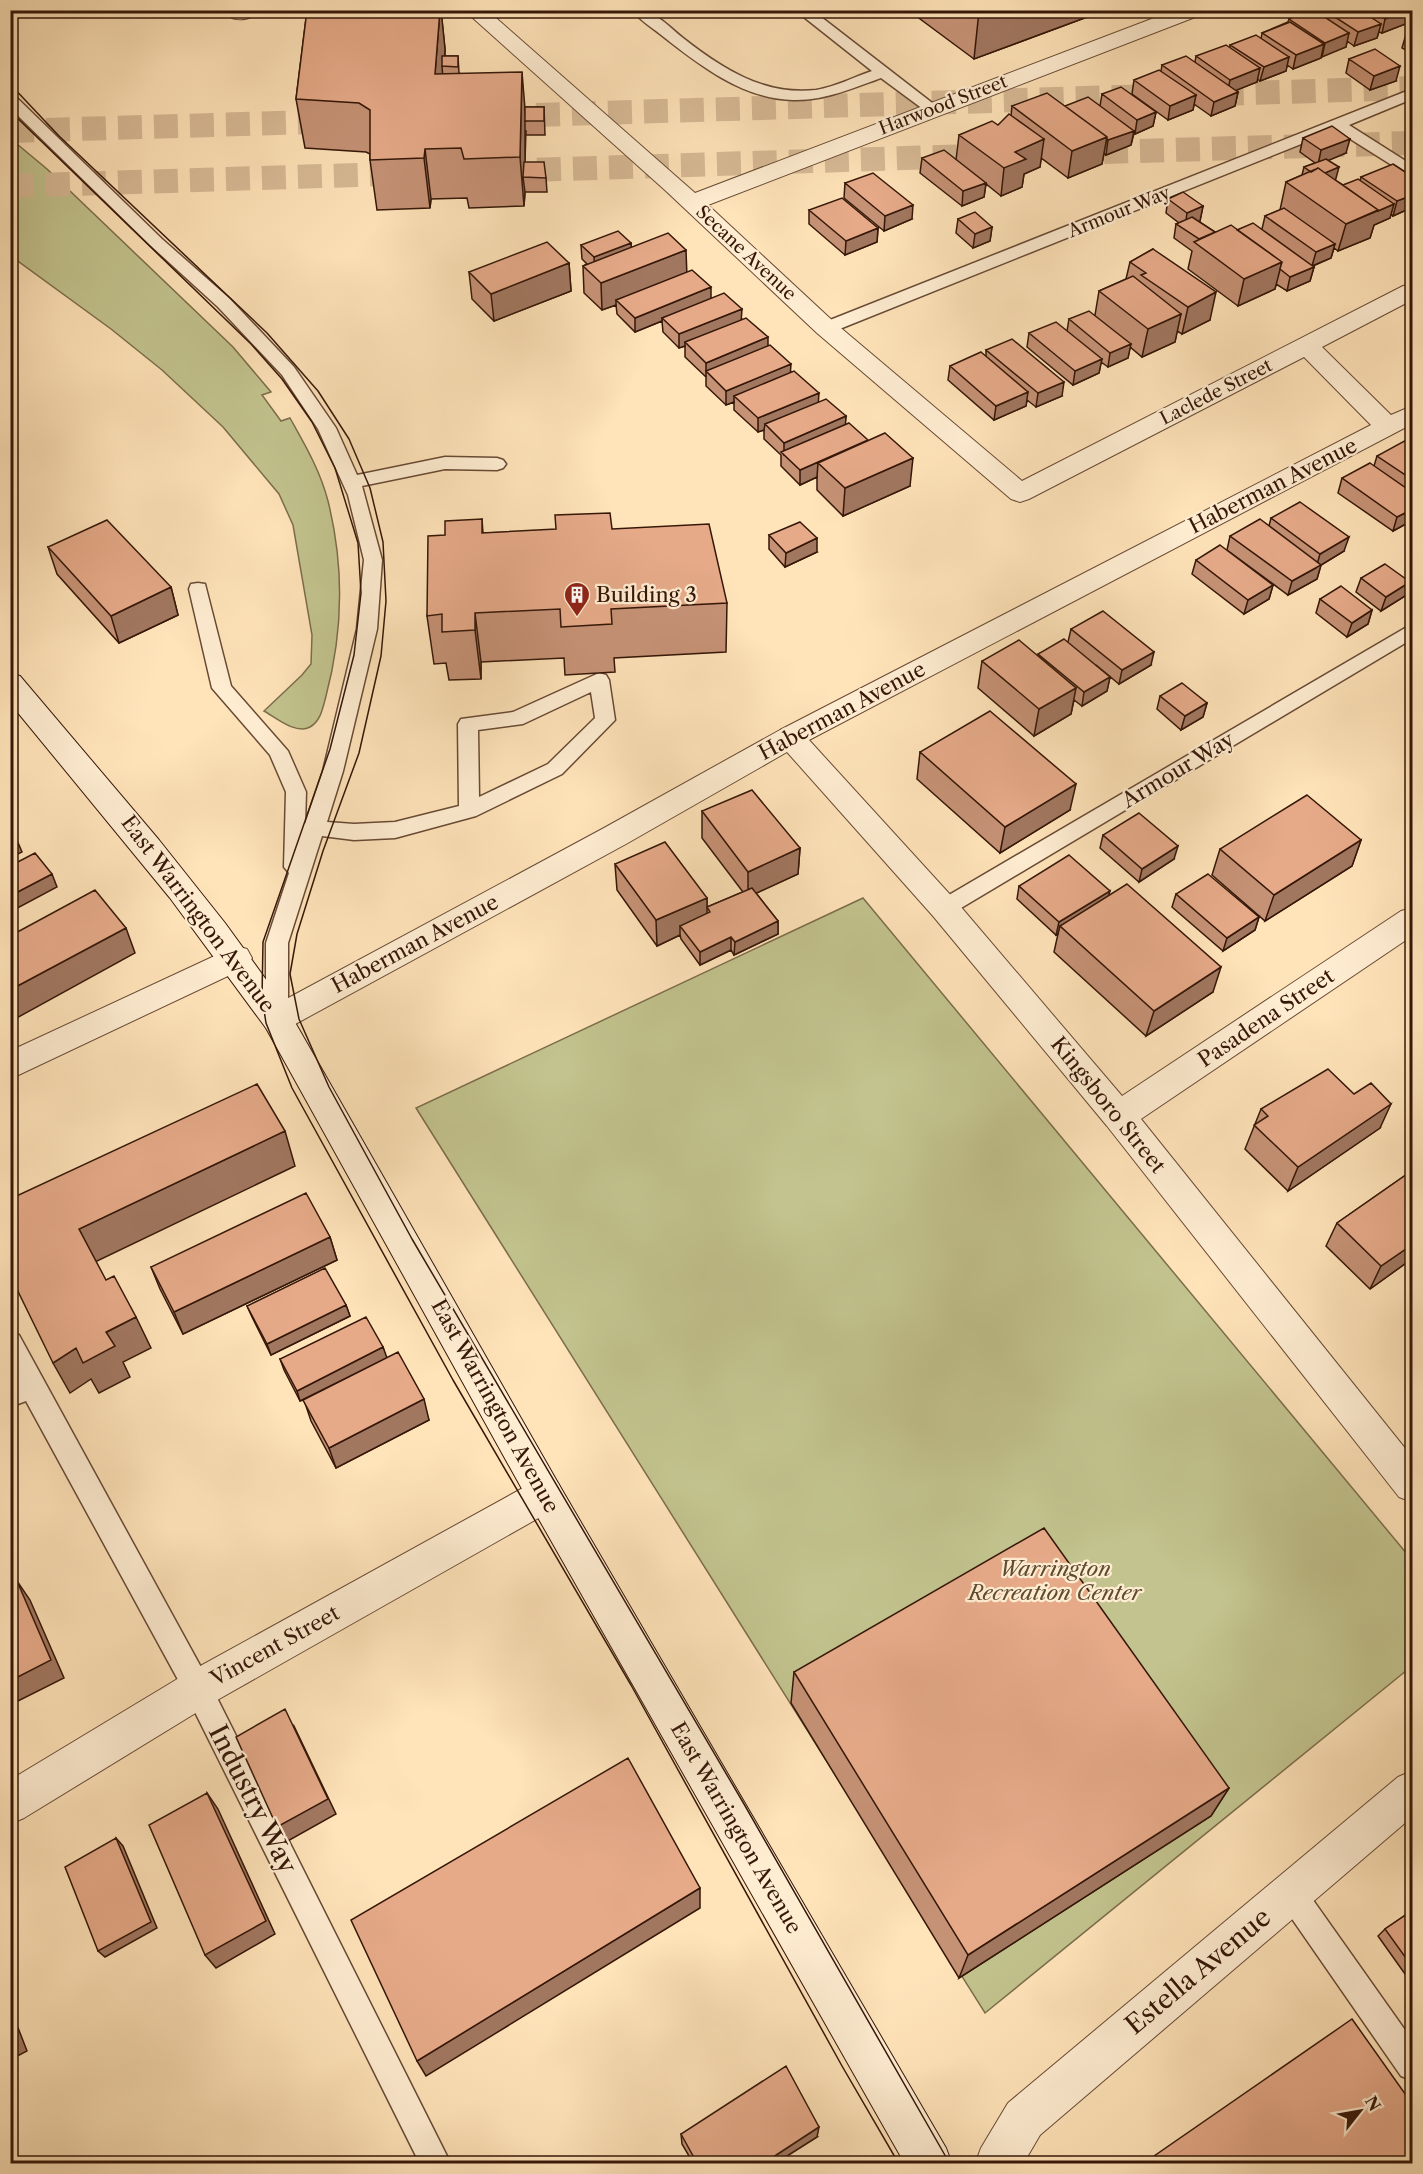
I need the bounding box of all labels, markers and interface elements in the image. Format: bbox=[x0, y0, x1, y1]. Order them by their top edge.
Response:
street label: Harwood Street bbox=[876, 70, 1011, 140]
street label: Armour Way bbox=[1064, 181, 1174, 243]
street label: Secane Avenue bbox=[691, 201, 801, 305]
street label: Laclede Street bbox=[1156, 354, 1276, 430]
street label: Haberman Avenue bbox=[1185, 432, 1361, 539]
building icon: Building 3 bbox=[562, 580, 592, 618]
place label: Building 3 bbox=[596, 582, 697, 607]
street label: Haberman Avenue bbox=[754, 656, 929, 765]
street label: Armour Way bbox=[1116, 726, 1239, 813]
street label: East Warrington Avenue bbox=[116, 810, 281, 1017]
street label: Haberman Avenue bbox=[327, 889, 502, 998]
street label: Pasadena Street bbox=[1193, 963, 1339, 1072]
street label: Kingsboro Street bbox=[1046, 1031, 1171, 1178]
street label: East Warrington Avenue bbox=[426, 1295, 565, 1517]
park label: Warrington Recreation Center bbox=[966, 1556, 1143, 1605]
street label: Vincent Street bbox=[205, 1600, 344, 1692]
street label: East Warrington Avenue bbox=[666, 1718, 807, 1938]
street label: Industry Way bbox=[202, 1719, 304, 1879]
street label: Estella Avenue bbox=[1119, 1901, 1277, 2041]
north arrow bbox=[1330, 2081, 1390, 2141]
text: N bbox=[1361, 2092, 1385, 2114]

